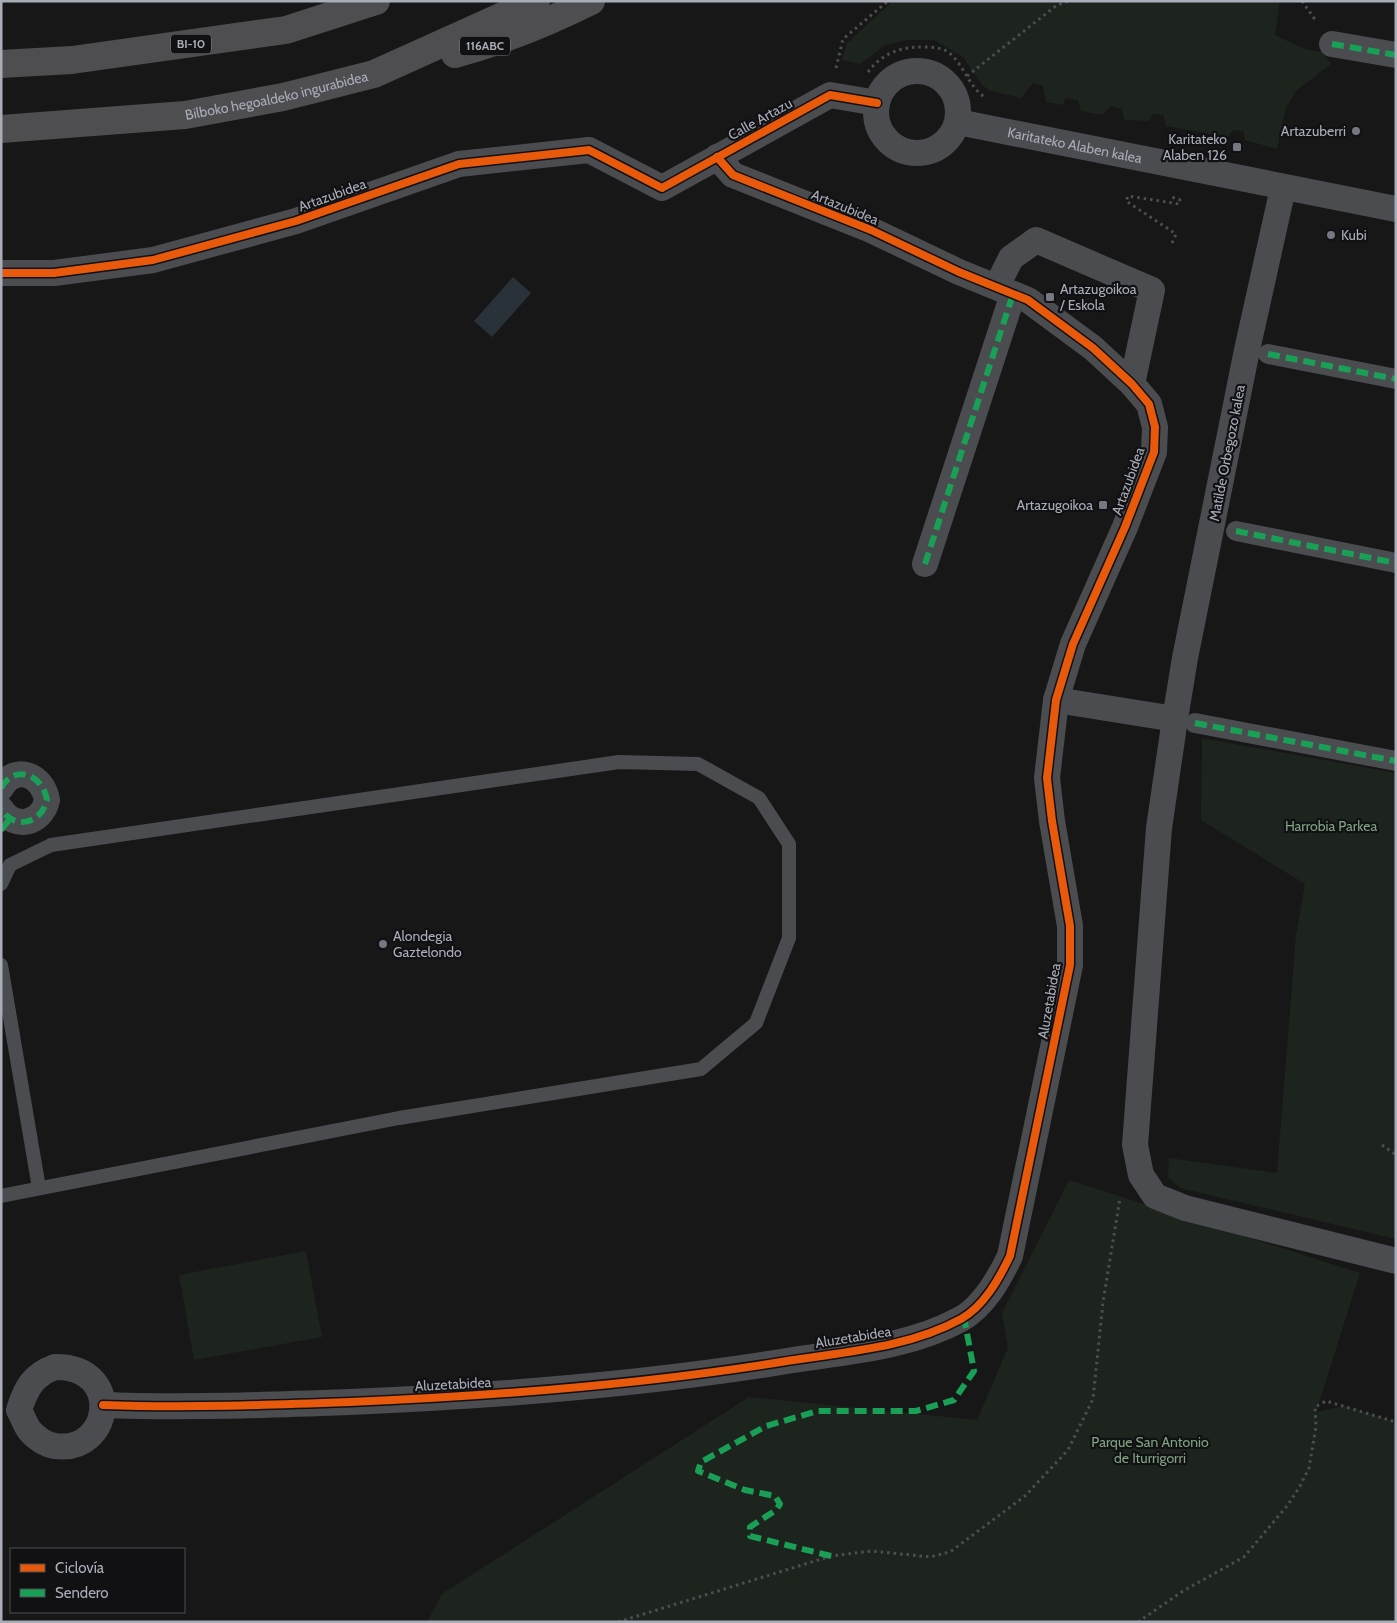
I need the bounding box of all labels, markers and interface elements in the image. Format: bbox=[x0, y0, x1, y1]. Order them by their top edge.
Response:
road number: BI-10 bbox=[171, 34, 211, 54]
road number: 116ABC bbox=[460, 36, 510, 56]
street label: Bilboko hegoaldeko ingurabidea bbox=[183, 67, 370, 124]
street label: Calle Artazu bbox=[725, 94, 795, 144]
place label: Artazuberri bbox=[1281, 122, 1346, 140]
street label: Karitateko Alaben kalea bbox=[1006, 123, 1144, 167]
marker: Artazuberri bbox=[1350, 125, 1362, 137]
place label: Karitateko Alaben 126 bbox=[1163, 130, 1227, 164]
marker: Karitateko Alaben 126 bbox=[1231, 141, 1243, 153]
street label: Artazubidea bbox=[296, 174, 369, 216]
street label: Artazubidea bbox=[809, 185, 881, 229]
place label: Kubi bbox=[1341, 226, 1367, 244]
marker: Kubi bbox=[1325, 229, 1337, 241]
place label: Artazugoikoa / Eskola bbox=[1059, 280, 1137, 314]
marker: Artazugoikoa / Eskola bbox=[1044, 291, 1056, 303]
street label: Matilde Orbegozo kalea bbox=[1205, 383, 1249, 523]
street label: Artazubidea bbox=[1107, 444, 1149, 517]
place label: Artazugoikoa bbox=[1017, 496, 1093, 514]
marker: Artazugoikoa bbox=[1097, 499, 1109, 511]
park label: Harrobia Parkea bbox=[1285, 817, 1377, 835]
place label: Alondegia Gaztelondo bbox=[393, 927, 462, 961]
marker: Alondegia Gaztelondo bbox=[377, 938, 389, 950]
street label: Aluzetabidea bbox=[1033, 961, 1065, 1040]
street label: Aluzetabidea bbox=[814, 1322, 893, 1352]
street label: Aluzetabidea bbox=[414, 1373, 492, 1395]
park label: Parque San Antonio de Iturrigorri bbox=[1091, 1433, 1209, 1467]
legend bbox=[10, 1548, 185, 1613]
text: Ciclovía bbox=[55, 1559, 105, 1577]
text: Sendero bbox=[55, 1584, 109, 1602]

